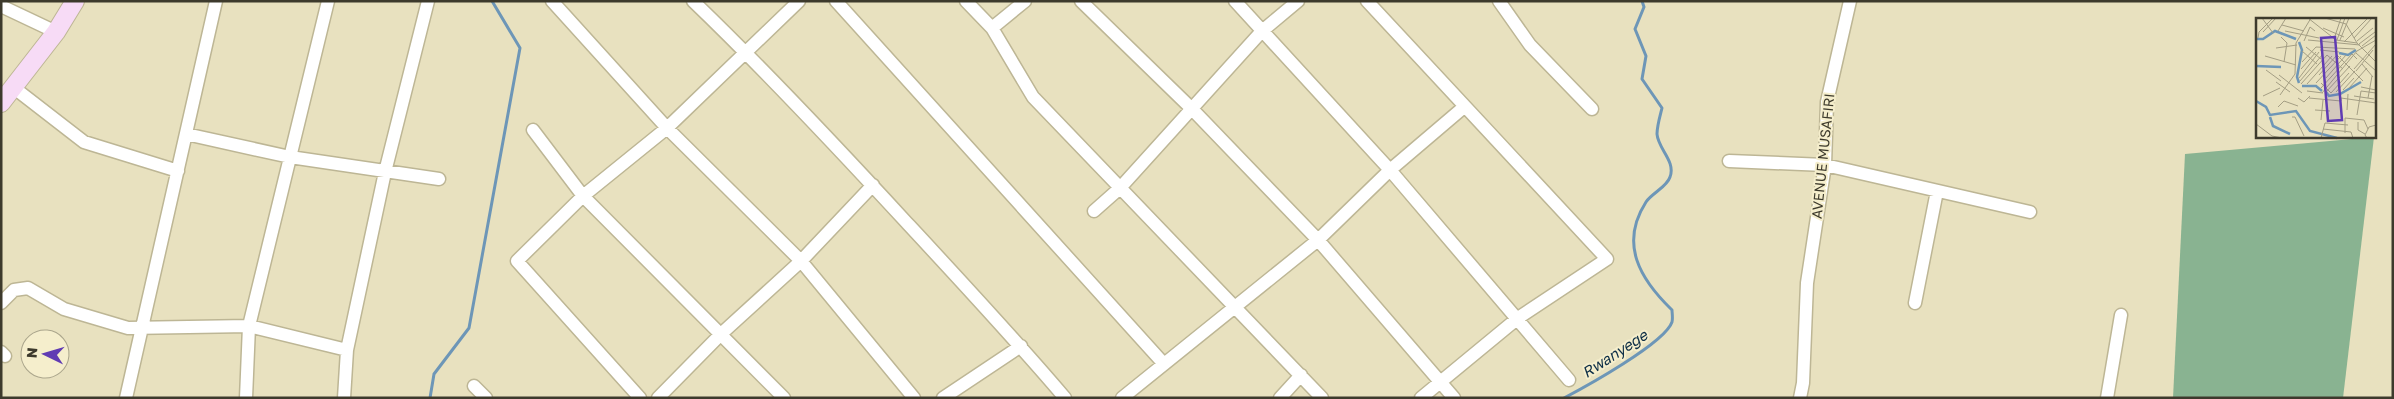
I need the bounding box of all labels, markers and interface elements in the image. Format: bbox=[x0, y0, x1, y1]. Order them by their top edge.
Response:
inset map bbox=[2256, 18, 2376, 138]
street label: AVENUE MUSAFIRI bbox=[1807, 92, 1838, 220]
water label: Rwanyege bbox=[1578, 325, 1652, 382]
north arrow bbox=[20, 329, 70, 379]
text: N bbox=[23, 347, 40, 359]

